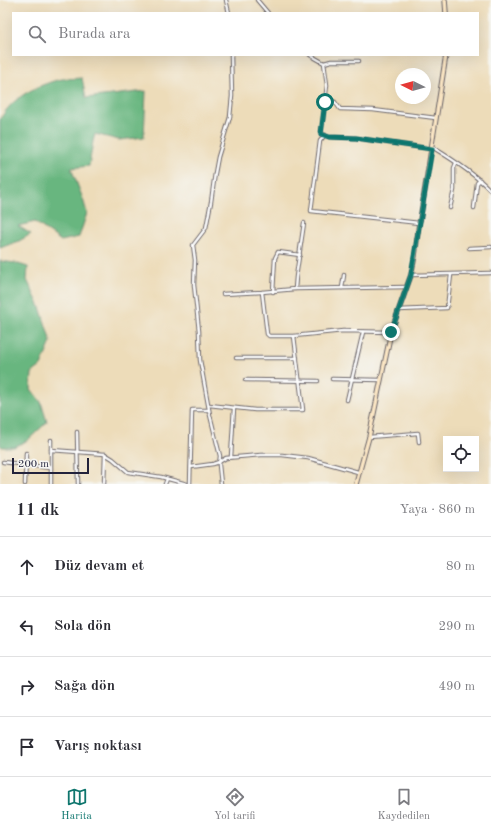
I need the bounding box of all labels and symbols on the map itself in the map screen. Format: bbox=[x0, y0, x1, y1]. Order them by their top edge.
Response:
north arrow bbox=[395, 68, 431, 104]
route start bbox=[316, 93, 334, 111]
route end bbox=[382, 323, 400, 341]
scale bar bbox=[12, 456, 89, 475]

